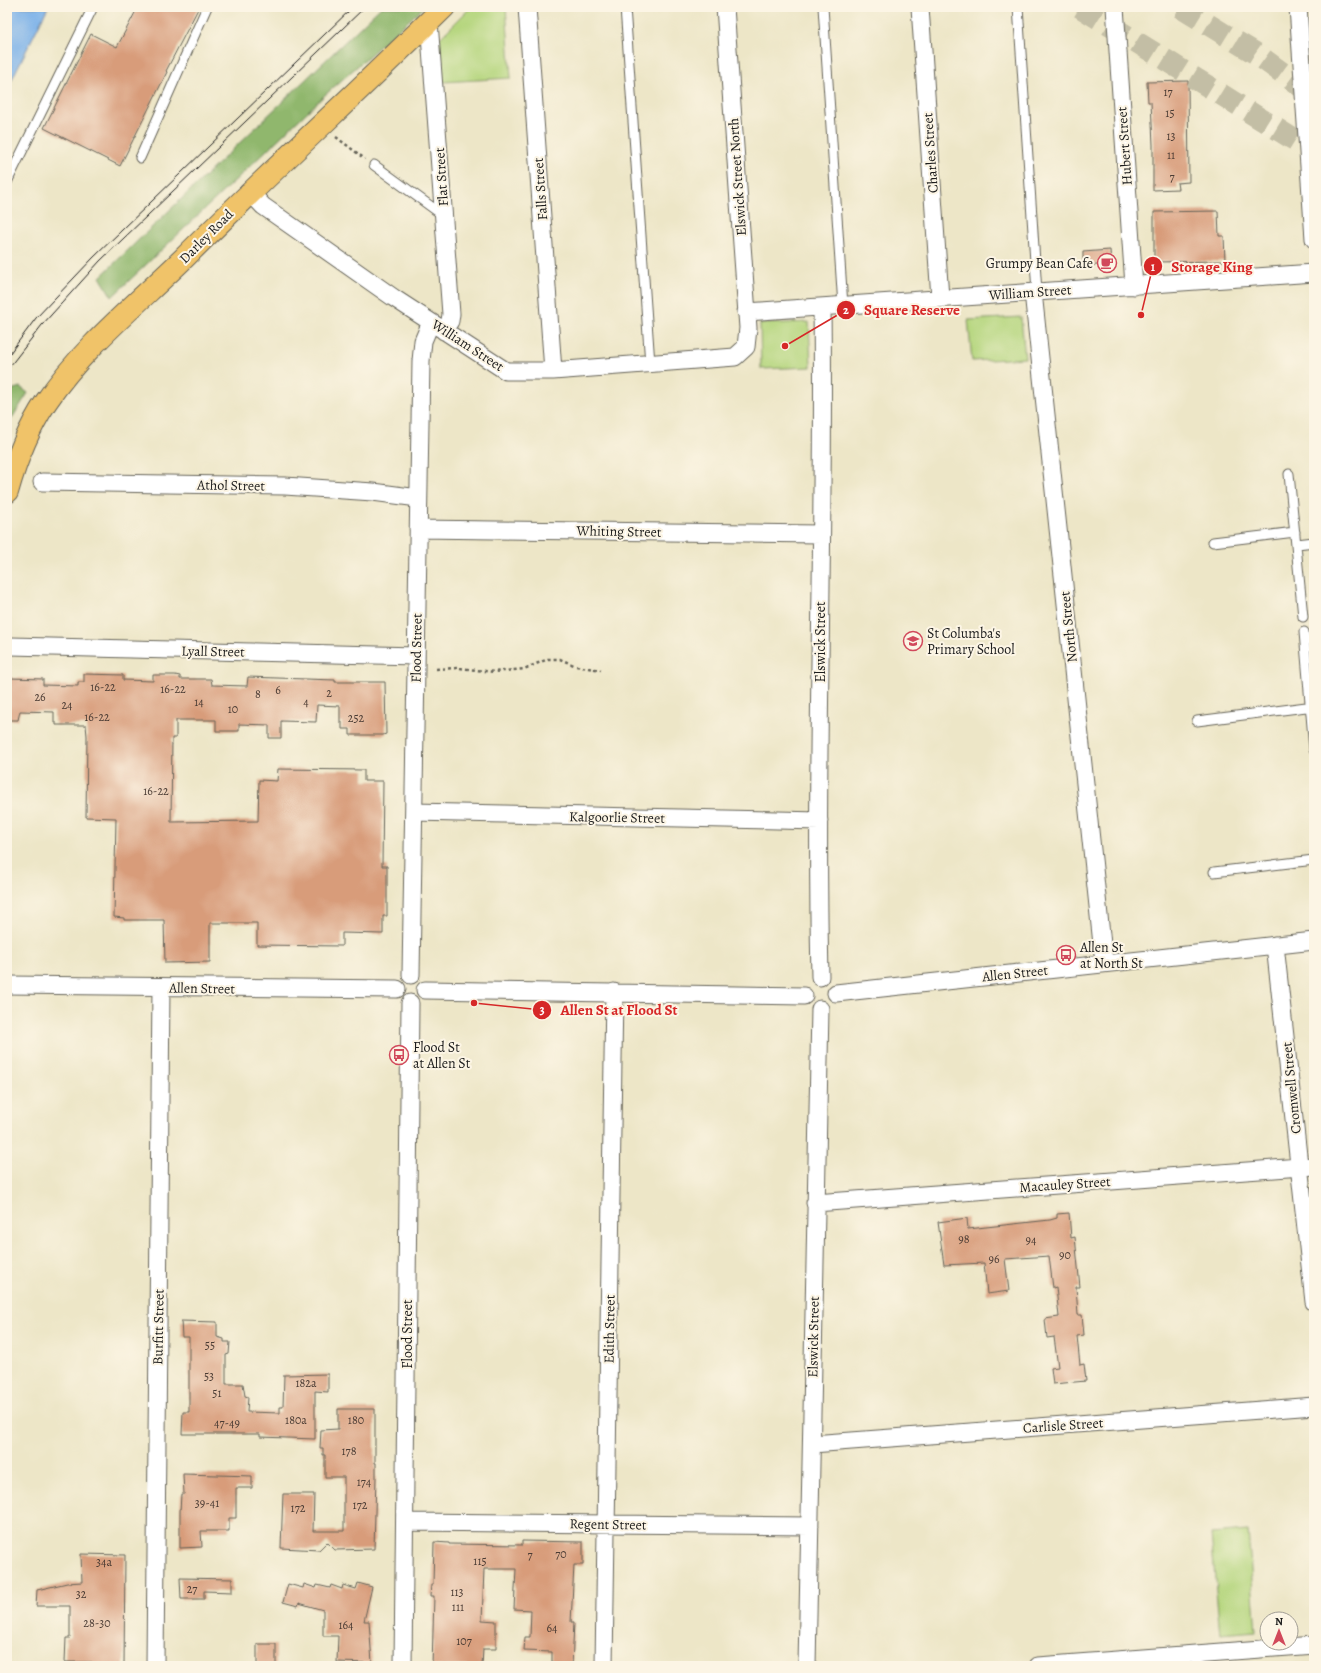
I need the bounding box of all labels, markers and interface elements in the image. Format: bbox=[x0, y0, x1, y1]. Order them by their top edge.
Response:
house number: 17 bbox=[1163, 84, 1174, 100]
house number: 15 bbox=[1165, 105, 1175, 121]
street label: Hubert Street bbox=[1112, 106, 1137, 186]
street label: Charles Street bbox=[918, 112, 943, 194]
street label: Elswick Street North bbox=[724, 117, 751, 237]
house number: 13 bbox=[1166, 128, 1176, 144]
street label: Flat Street bbox=[430, 147, 453, 207]
house number: 11 bbox=[1167, 147, 1175, 163]
street label: Falls Street bbox=[529, 157, 552, 221]
house number: 7 bbox=[1169, 169, 1175, 185]
street label: Darley Road bbox=[175, 205, 238, 268]
cafe icon: Grumpy Bean Cafe bbox=[1096, 252, 1118, 274]
callout: Storage King bbox=[1143, 253, 1261, 280]
place label: Grumpy Bean Cafe bbox=[986, 254, 1093, 273]
text: Storage King bbox=[1171, 257, 1253, 277]
text: 1 bbox=[1151, 259, 1156, 275]
street label: William Street bbox=[987, 280, 1072, 305]
callout: Square Reserve bbox=[836, 296, 967, 323]
text: Square Reserve bbox=[864, 300, 960, 320]
text: 2 bbox=[843, 302, 849, 318]
street label: William Street bbox=[427, 314, 508, 376]
street label: Athol Street bbox=[196, 475, 265, 496]
street label: Whiting Street bbox=[575, 521, 662, 542]
street label: North Street bbox=[1055, 590, 1082, 663]
street label: Elswick Street bbox=[811, 601, 830, 683]
street label: Flood Street bbox=[406, 613, 427, 683]
place label: St Columba's Primary School bbox=[927, 624, 1015, 659]
school or university icon: St Columba's Primary School bbox=[902, 630, 924, 652]
street label: Lyall Street bbox=[181, 641, 245, 662]
house number: 16-22 bbox=[90, 679, 116, 695]
house number: 16-22 bbox=[160, 681, 186, 697]
house number: 6 bbox=[275, 682, 281, 698]
house number: 2 bbox=[326, 685, 332, 701]
house number: 8 bbox=[255, 686, 261, 702]
house number: 26 bbox=[34, 689, 46, 705]
house number: 14 bbox=[194, 694, 204, 710]
house number: 4 bbox=[303, 694, 309, 710]
house number: 24 bbox=[61, 697, 73, 713]
house number: 10 bbox=[228, 701, 238, 717]
house number: 16-22 bbox=[84, 709, 110, 725]
house number: 252 bbox=[348, 710, 365, 726]
house number: 16-22 bbox=[143, 783, 169, 799]
street label: Kalgoorlie Street bbox=[569, 807, 665, 828]
place label: Allen St at North St bbox=[1079, 938, 1143, 973]
bus stop icon: Allen St at North St bbox=[1055, 944, 1077, 966]
street label: Allen Street bbox=[980, 961, 1049, 986]
street label: Allen Street bbox=[168, 978, 235, 999]
callout: Allen St at Flood St bbox=[532, 996, 685, 1023]
text: Allen St at Flood St bbox=[560, 1000, 677, 1020]
text: 3 bbox=[539, 1002, 545, 1018]
place label: Flood St at Allen St bbox=[413, 1038, 471, 1073]
street label: Cromwell Street bbox=[1277, 1041, 1306, 1135]
bus stop icon: Flood St at Allen St bbox=[388, 1044, 410, 1066]
street label: Macauley Street bbox=[1019, 1172, 1112, 1197]
house number: 98 bbox=[958, 1231, 970, 1247]
house number: 94 bbox=[1026, 1232, 1037, 1248]
house number: 90 bbox=[1059, 1247, 1071, 1263]
house number: 96 bbox=[988, 1251, 1000, 1267]
street label: Burfitt Street bbox=[148, 1288, 169, 1365]
street label: Edith Street bbox=[599, 1294, 620, 1364]
street label: Elswick Street bbox=[803, 1296, 824, 1378]
street label: Flood Street bbox=[398, 1299, 417, 1369]
house number: 55 bbox=[205, 1337, 215, 1353]
house number: 53 bbox=[204, 1368, 214, 1384]
house number: 182a bbox=[295, 1375, 317, 1391]
house number: 51 bbox=[212, 1385, 222, 1401]
house number: 180a bbox=[285, 1412, 307, 1428]
house number: 180 bbox=[348, 1412, 364, 1428]
street label: Carlisle Street bbox=[1022, 1413, 1104, 1438]
house number: 47-49 bbox=[214, 1415, 240, 1431]
house number: 178 bbox=[342, 1443, 357, 1459]
house number: 174 bbox=[357, 1474, 372, 1490]
house number: 39-41 bbox=[195, 1495, 219, 1511]
house number: 172 bbox=[353, 1497, 368, 1513]
house number: 172 bbox=[291, 1500, 306, 1516]
street label: Regent Street bbox=[569, 1514, 647, 1535]
house number: 70 bbox=[555, 1546, 567, 1562]
house number: 7 bbox=[527, 1547, 533, 1563]
house number: 115 bbox=[473, 1553, 487, 1569]
house number: 34a bbox=[96, 1554, 112, 1570]
house number: 27 bbox=[187, 1581, 198, 1597]
house number: 113 bbox=[450, 1584, 464, 1600]
house number: 32 bbox=[76, 1586, 87, 1602]
house number: 111 bbox=[452, 1599, 464, 1615]
north arrow bbox=[1259, 1611, 1299, 1651]
text: N bbox=[1275, 1614, 1283, 1629]
house number: 28-30 bbox=[83, 1615, 111, 1631]
house number: 164 bbox=[338, 1617, 354, 1633]
house number: 64 bbox=[547, 1620, 558, 1636]
house number: 107 bbox=[456, 1633, 473, 1649]

